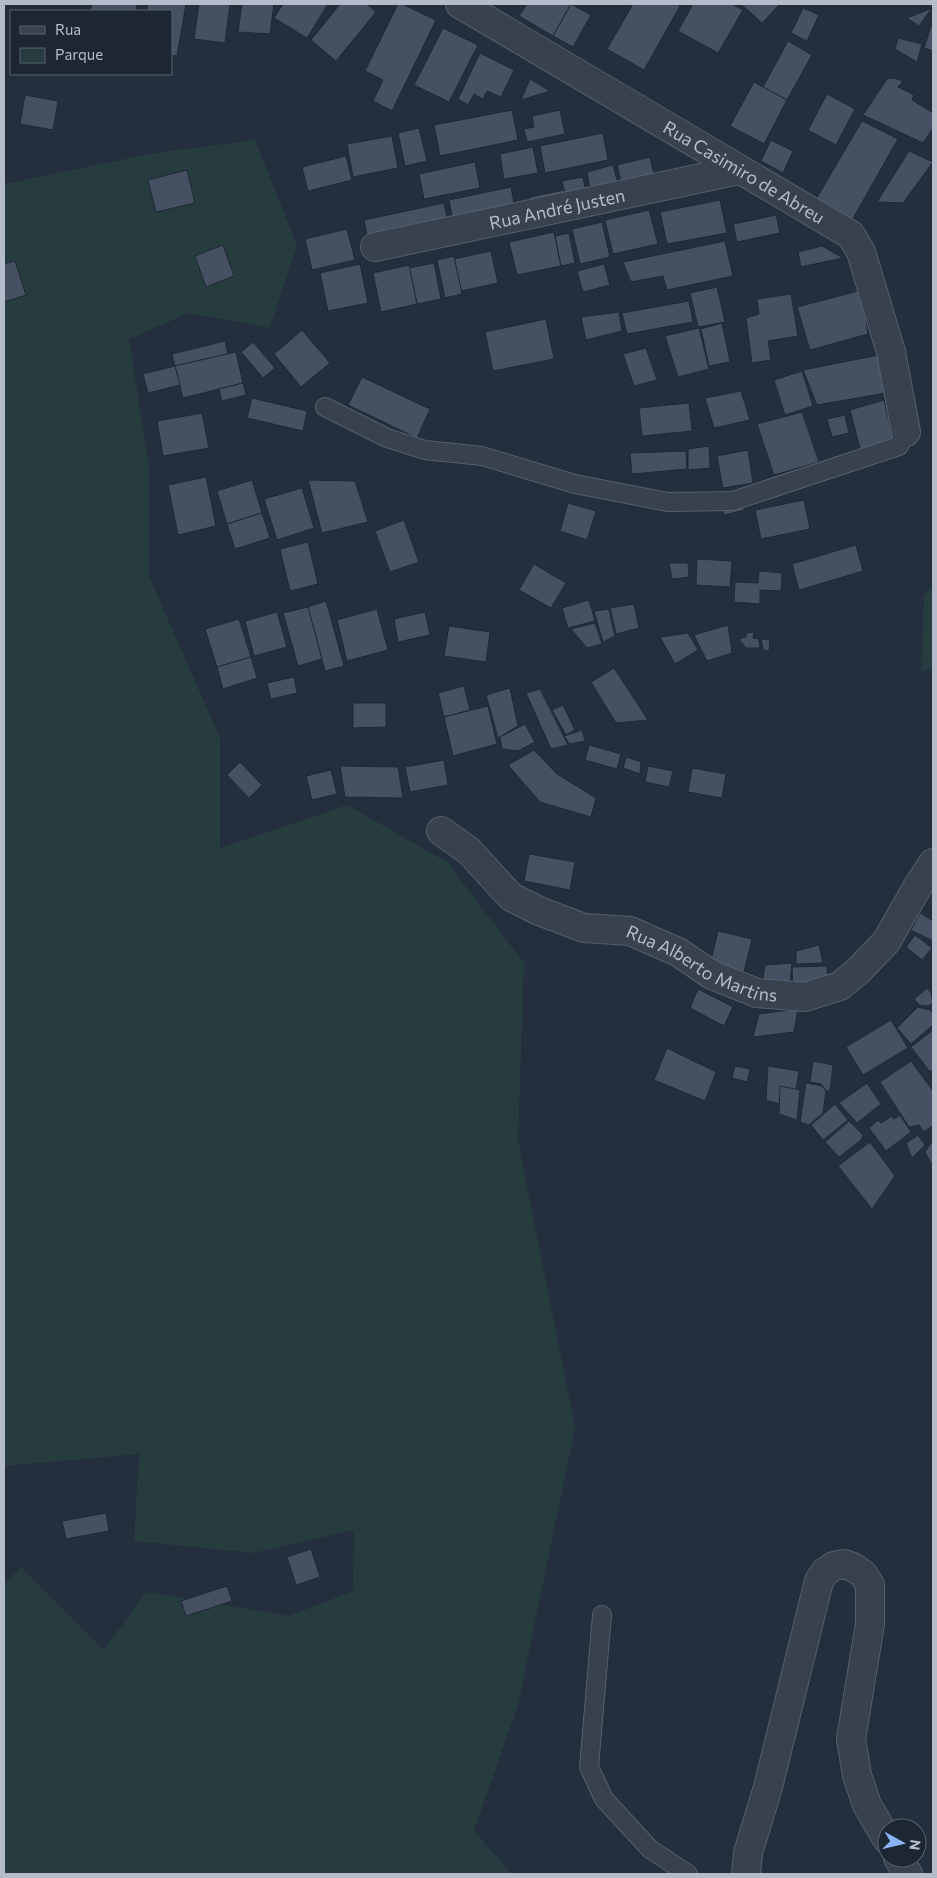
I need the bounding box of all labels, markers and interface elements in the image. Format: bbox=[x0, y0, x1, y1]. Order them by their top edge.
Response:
legend bbox=[10, 10, 172, 75]
text: Rua bbox=[55, 20, 81, 38]
text: Parque bbox=[55, 45, 103, 63]
street label: Rua Casimiro de Abreu bbox=[659, 116, 829, 228]
street label: Rua André Justen bbox=[487, 183, 627, 234]
street label: Rua Alberto Martins bbox=[623, 920, 778, 1006]
north arrow bbox=[877, 1818, 927, 1868]
text: N bbox=[906, 1838, 925, 1851]

